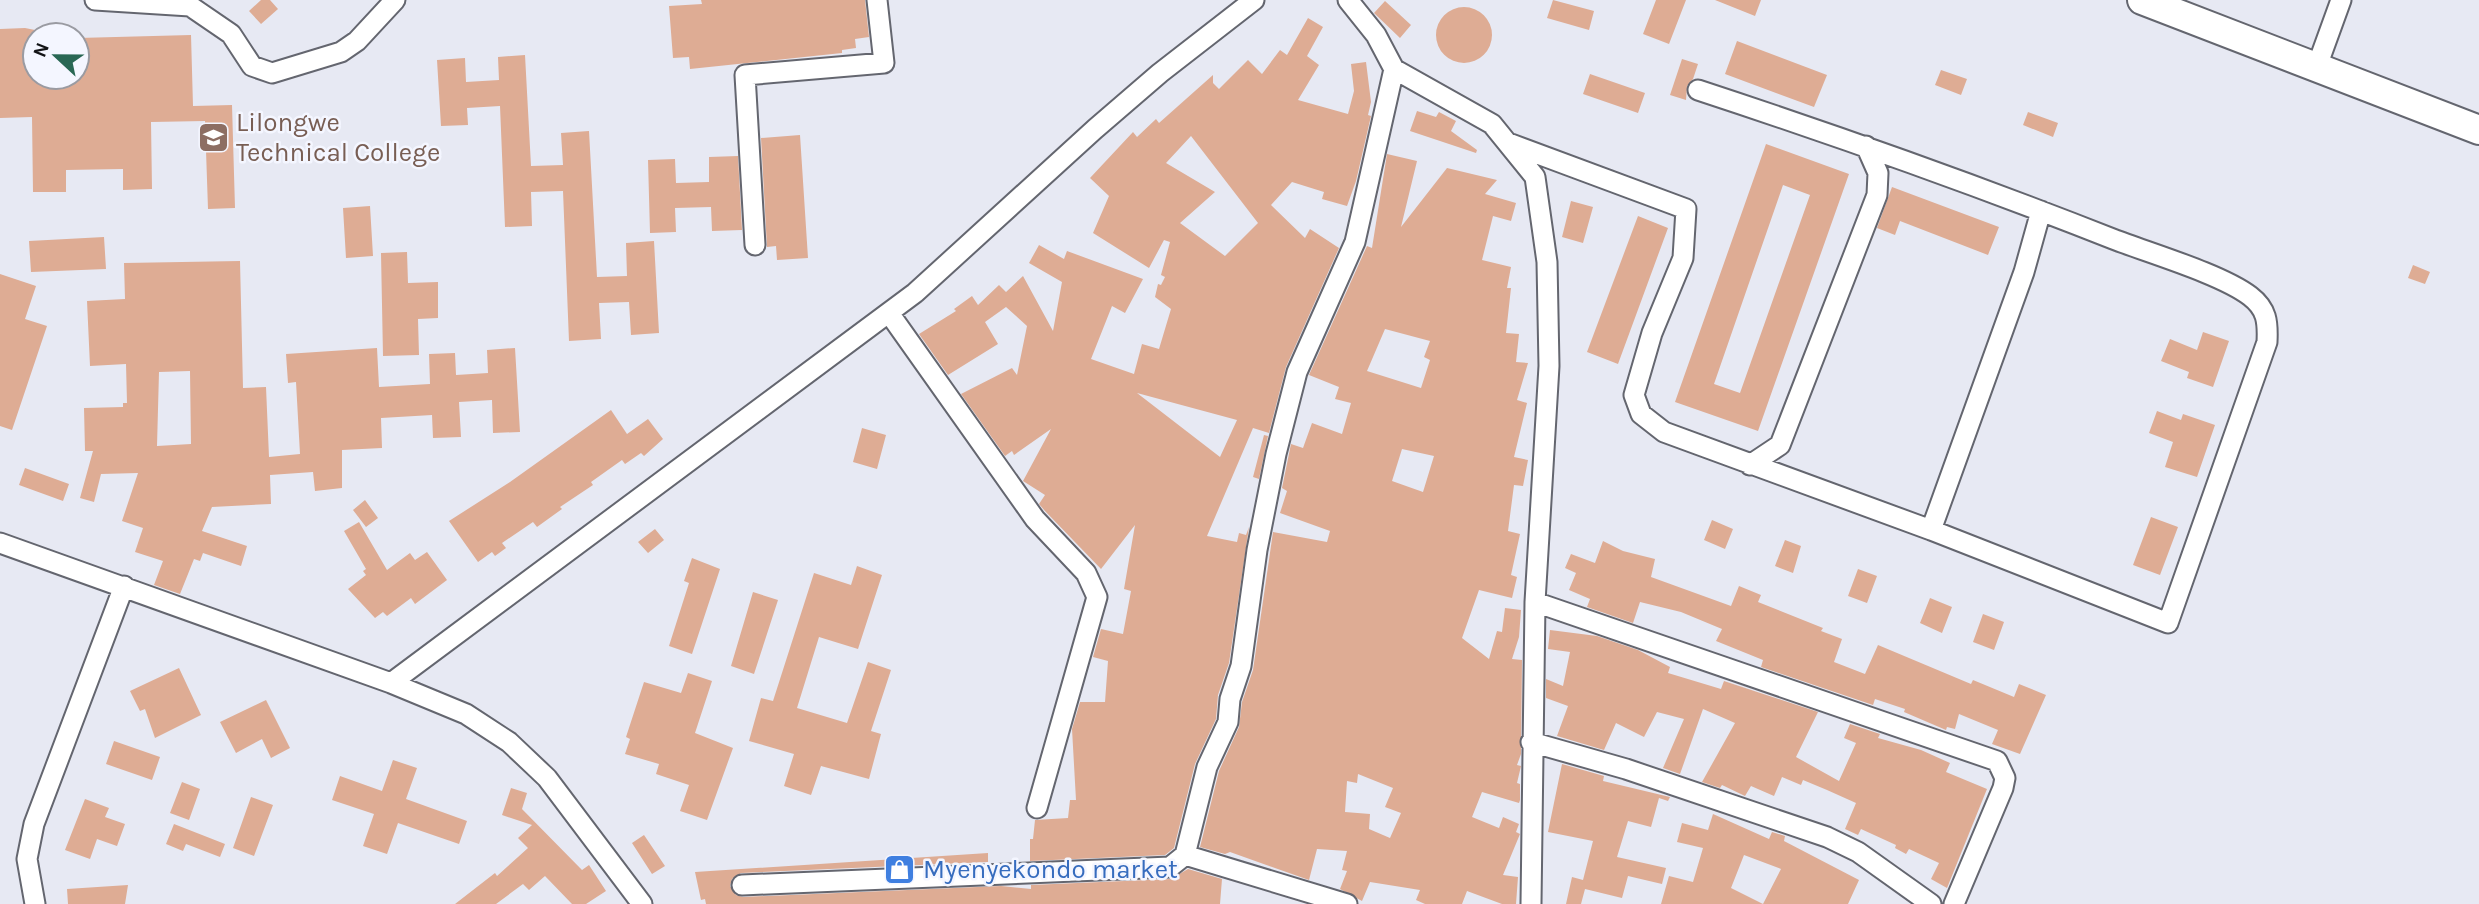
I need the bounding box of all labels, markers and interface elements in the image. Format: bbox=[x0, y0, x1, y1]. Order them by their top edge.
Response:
north arrow bbox=[21, 21, 91, 91]
text: N bbox=[28, 40, 54, 60]
place label: Lilongwe Technical College bbox=[236, 107, 440, 168]
school or university icon: Lilongwe Technical College bbox=[196, 120, 230, 154]
shop icon: Myenyekondo market bbox=[883, 852, 917, 886]
place label: Myenyekondo market bbox=[923, 854, 1178, 885]

